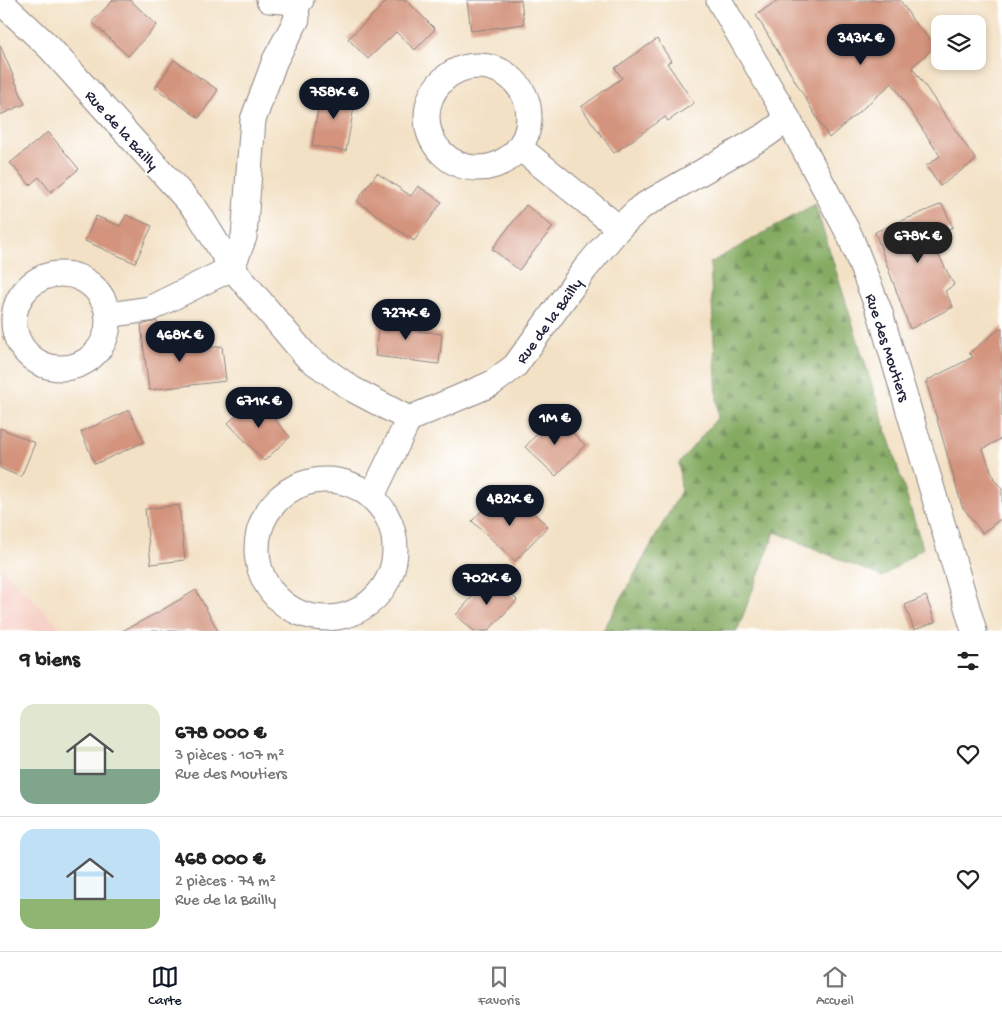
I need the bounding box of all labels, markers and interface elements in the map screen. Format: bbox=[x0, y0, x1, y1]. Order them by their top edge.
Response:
map controls bbox=[931, 15, 986, 70]
button: layers bbox=[931, 15, 986, 70]
pin: 343K € bbox=[820, 23, 902, 66]
text: 343K € bbox=[838, 30, 884, 49]
pin: 758K € bbox=[293, 78, 375, 120]
text: 758K € bbox=[310, 84, 358, 103]
street label: Rue de la Bailly bbox=[80, 87, 161, 175]
pin: 678K € bbox=[877, 222, 959, 264]
text: 678K € bbox=[894, 228, 942, 247]
street label: Rue de la Bailly bbox=[513, 276, 588, 369]
street label: Rue des Moutiers bbox=[859, 292, 912, 405]
pin: 727K € bbox=[365, 298, 447, 341]
text: 727K € bbox=[383, 305, 429, 324]
pin: 468K € bbox=[139, 320, 221, 363]
text: 468K € bbox=[157, 327, 203, 346]
pin: 671K € bbox=[218, 386, 300, 429]
text: 671K € bbox=[236, 393, 282, 412]
pin: 1M € bbox=[525, 404, 585, 446]
text: 1M € bbox=[540, 410, 570, 429]
pin: 482K € bbox=[469, 484, 551, 527]
text: 482K € bbox=[487, 491, 533, 510]
pin: 702K € bbox=[446, 564, 528, 606]
text: 702K € bbox=[463, 570, 511, 589]
icon: filters bbox=[954, 647, 982, 675]
text: 9 biens bbox=[20, 649, 80, 674]
text: 678 000 € bbox=[175, 722, 266, 747]
icon: home bbox=[60, 724, 120, 784]
icon: heart bbox=[954, 740, 982, 768]
text: 3 pièces · 107 m² bbox=[175, 747, 284, 766]
text: Rue des Moutiers bbox=[175, 766, 287, 785]
text: 468 000 € bbox=[175, 848, 265, 873]
icon: home bbox=[60, 849, 120, 909]
icon: heart bbox=[954, 865, 982, 893]
text: 2 pièces · 74 m² bbox=[175, 873, 276, 892]
text: Rue de la Bailly bbox=[175, 892, 276, 911]
tab: Carte bbox=[148, 963, 182, 1010]
tab: Favoris bbox=[478, 963, 520, 1010]
tab: Accueil bbox=[816, 963, 854, 1010]

